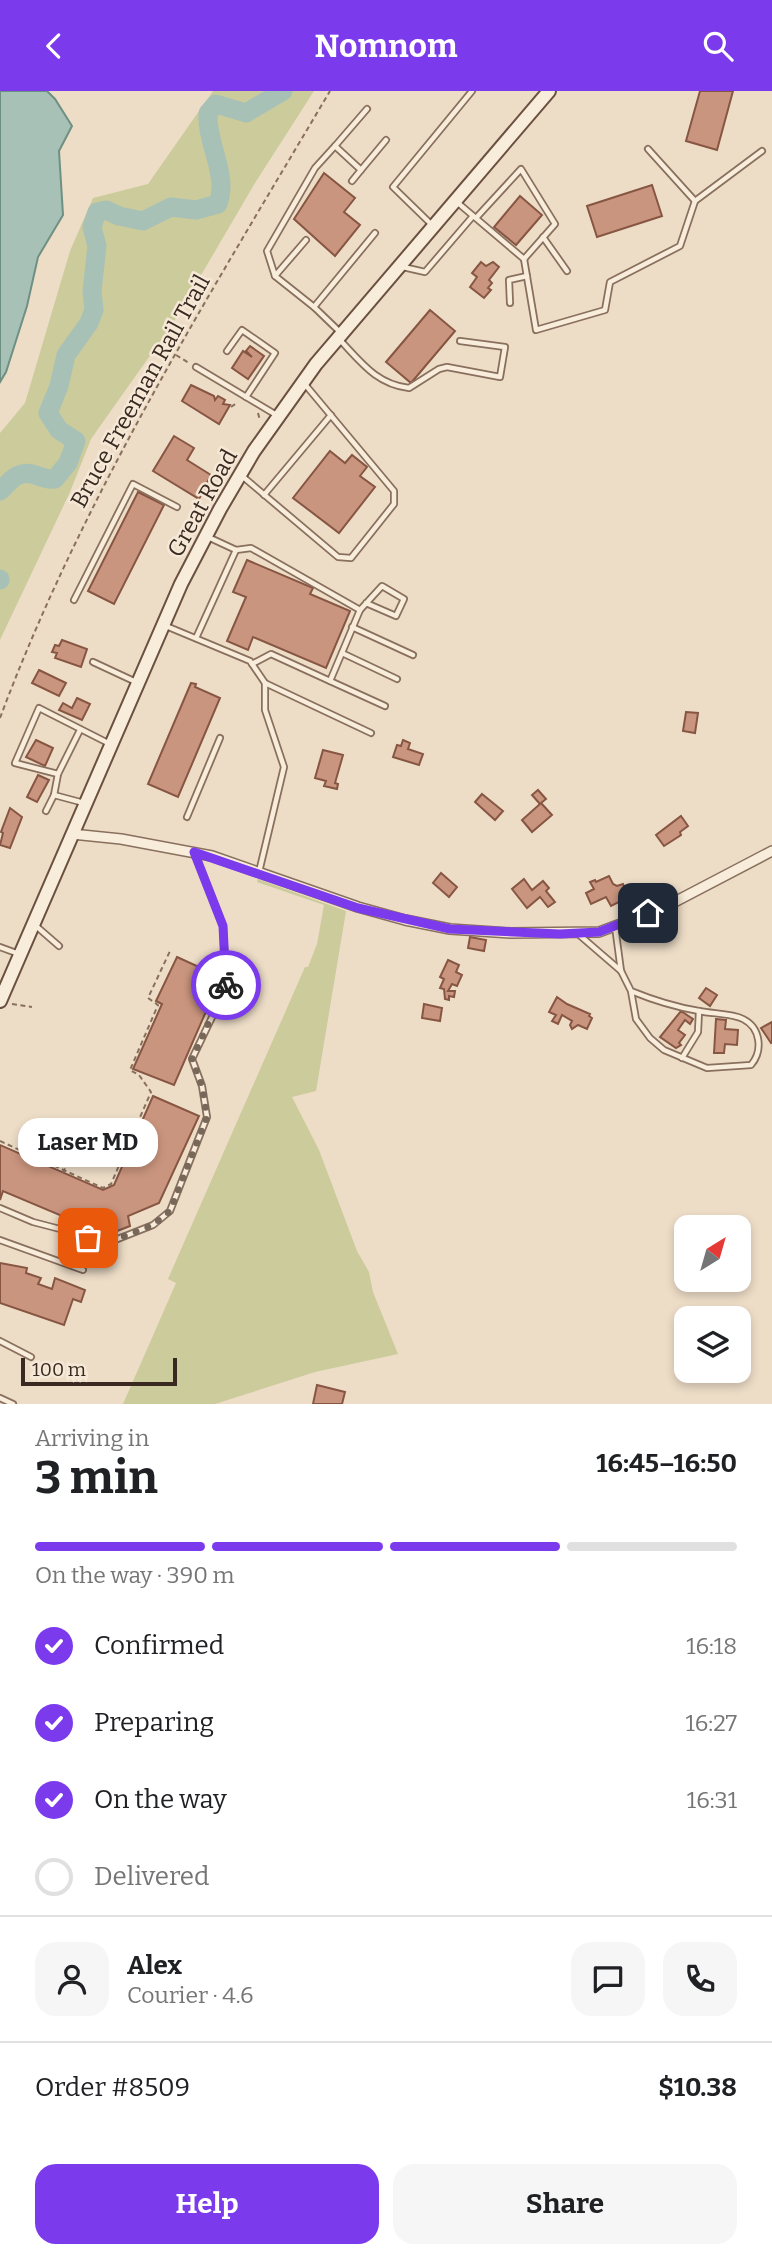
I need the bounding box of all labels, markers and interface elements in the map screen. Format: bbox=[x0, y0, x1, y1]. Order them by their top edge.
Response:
icon: back bbox=[35, 27, 73, 65]
text: Nomnom bbox=[314, 27, 458, 65]
icon: search bbox=[699, 27, 737, 65]
street label: Bruce Freeman Rail Trail bbox=[64, 269, 216, 512]
street label: Great Road bbox=[161, 444, 243, 562]
pin bbox=[618, 883, 678, 943]
icon: home bbox=[629, 894, 667, 932]
courier bbox=[191, 950, 261, 1020]
icon: bike bbox=[207, 966, 245, 1004]
callout: Laser MD bbox=[18, 1119, 158, 1168]
text: Laser MD bbox=[38, 1128, 138, 1156]
pin bbox=[58, 1208, 118, 1268]
north arrow bbox=[674, 1215, 751, 1291]
map controls bbox=[674, 1215, 751, 1383]
icon: bag bbox=[69, 1219, 107, 1257]
button: layers bbox=[674, 1306, 751, 1383]
scale bar bbox=[21, 1355, 177, 1387]
text: 100 m bbox=[32, 1358, 86, 1381]
text: Arriving in bbox=[35, 1424, 149, 1452]
text: 16:45–16:50 bbox=[596, 1448, 737, 1479]
text: 3 min bbox=[35, 1450, 158, 1505]
text: On the way · 390 m bbox=[35, 1561, 234, 1589]
icon: check bbox=[35, 1627, 73, 1665]
text: Confirmed bbox=[94, 1630, 224, 1661]
text: 16:18 bbox=[686, 1632, 737, 1660]
icon: check bbox=[35, 1704, 73, 1742]
text: Preparing bbox=[94, 1707, 214, 1738]
text: 16:27 bbox=[685, 1709, 737, 1737]
icon: check bbox=[35, 1781, 73, 1819]
text: On the way bbox=[94, 1784, 227, 1815]
text: 16:31 bbox=[687, 1786, 737, 1814]
text: Delivered bbox=[94, 1861, 209, 1892]
button: person bbox=[35, 1942, 109, 2016]
button: chat bbox=[571, 1942, 645, 2016]
button: phone bbox=[663, 1942, 737, 2016]
text: Alex bbox=[127, 1950, 182, 1981]
text: Courier · 4.6 bbox=[127, 1981, 254, 2009]
text: Order #8509 bbox=[35, 2072, 190, 2103]
text: $10.38 bbox=[658, 2072, 737, 2103]
button: Help bbox=[35, 2164, 379, 2244]
button: Share bbox=[393, 2164, 737, 2244]

